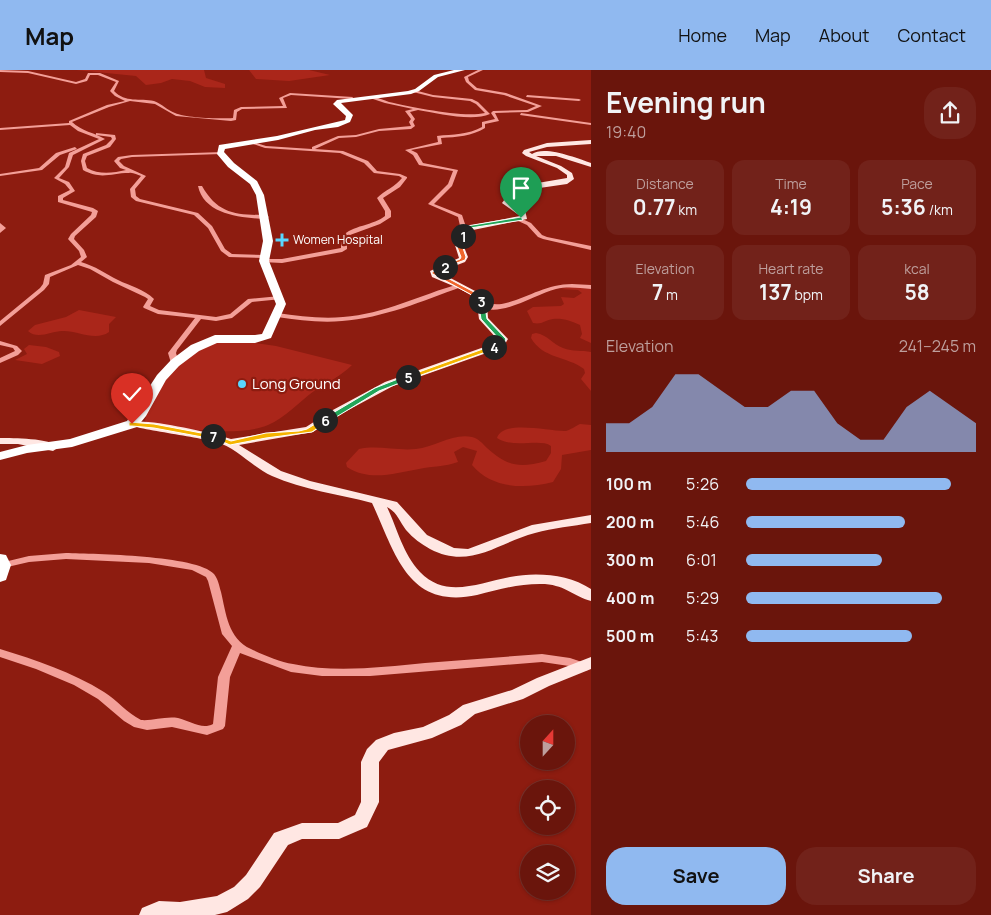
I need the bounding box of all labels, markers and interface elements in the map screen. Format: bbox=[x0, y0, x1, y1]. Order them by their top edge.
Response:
text: Map bbox=[25, 19, 74, 52]
text: Home bbox=[678, 23, 727, 47]
text: Map bbox=[755, 23, 791, 47]
text: About bbox=[819, 23, 869, 47]
text: Contact bbox=[897, 23, 966, 47]
text: Evening run bbox=[606, 83, 766, 121]
button: share bbox=[924, 87, 976, 139]
text: 19:40 bbox=[606, 121, 646, 143]
pin bbox=[500, 167, 542, 218]
icon: arrive bbox=[507, 174, 535, 202]
text: Distance bbox=[636, 174, 694, 193]
text: Time bbox=[775, 174, 807, 193]
text: Pace bbox=[901, 174, 933, 193]
text: 0.77 bbox=[633, 193, 676, 221]
text: 4:19 bbox=[770, 193, 812, 221]
text: 5:36 bbox=[881, 193, 926, 221]
text: km bbox=[676, 200, 697, 219]
text: /km bbox=[926, 200, 953, 219]
pin: 1 bbox=[450, 224, 476, 248]
text: 1 bbox=[460, 227, 467, 246]
place label: Women Hospital bbox=[293, 231, 383, 248]
marker: Women Hospital bbox=[275, 233, 289, 247]
pin: 2 bbox=[432, 254, 458, 280]
text: 2 bbox=[441, 258, 450, 277]
text: Elevation bbox=[635, 259, 695, 278]
text: Heart rate bbox=[759, 259, 823, 278]
text: kcal bbox=[904, 259, 930, 278]
text: 7 bbox=[652, 278, 663, 306]
text: 137 bbox=[759, 278, 792, 306]
text: 58 bbox=[904, 278, 930, 306]
text: m bbox=[663, 285, 678, 304]
text: bpm bbox=[792, 285, 823, 304]
pin: 3 bbox=[468, 288, 494, 314]
text: 3 bbox=[477, 292, 486, 311]
pin: 4 bbox=[482, 334, 506, 360]
text: Elevation bbox=[606, 335, 674, 357]
text: 241–245 m bbox=[899, 335, 976, 357]
text: 4 bbox=[490, 338, 499, 357]
pin: 5 bbox=[396, 364, 420, 390]
text: 5 bbox=[404, 368, 413, 387]
pin bbox=[111, 373, 153, 424]
place label: Long Ground bbox=[252, 373, 341, 394]
marker: Long Ground bbox=[236, 378, 248, 390]
icon: check bbox=[118, 380, 146, 408]
pin: 6 bbox=[312, 408, 338, 432]
text: 6 bbox=[321, 411, 330, 430]
pin: 7 bbox=[200, 424, 226, 448]
text: 7 bbox=[210, 427, 217, 446]
text: 100 m bbox=[606, 473, 652, 495]
text: 5:26 bbox=[686, 473, 719, 495]
text: 200 m bbox=[606, 511, 654, 533]
text: 5:46 bbox=[686, 511, 719, 533]
text: 300 m bbox=[606, 549, 654, 571]
text: 6:01 bbox=[686, 549, 717, 571]
text: 400 m bbox=[606, 587, 654, 609]
text: 5:29 bbox=[686, 587, 719, 609]
text: 500 m bbox=[606, 625, 654, 647]
text: 5:43 bbox=[686, 625, 718, 647]
north arrow bbox=[520, 715, 575, 770]
map controls bbox=[520, 715, 575, 900]
button: locate bbox=[520, 780, 575, 835]
button: layers bbox=[520, 845, 575, 900]
button: Save bbox=[606, 847, 786, 905]
button: Share bbox=[796, 847, 976, 905]

